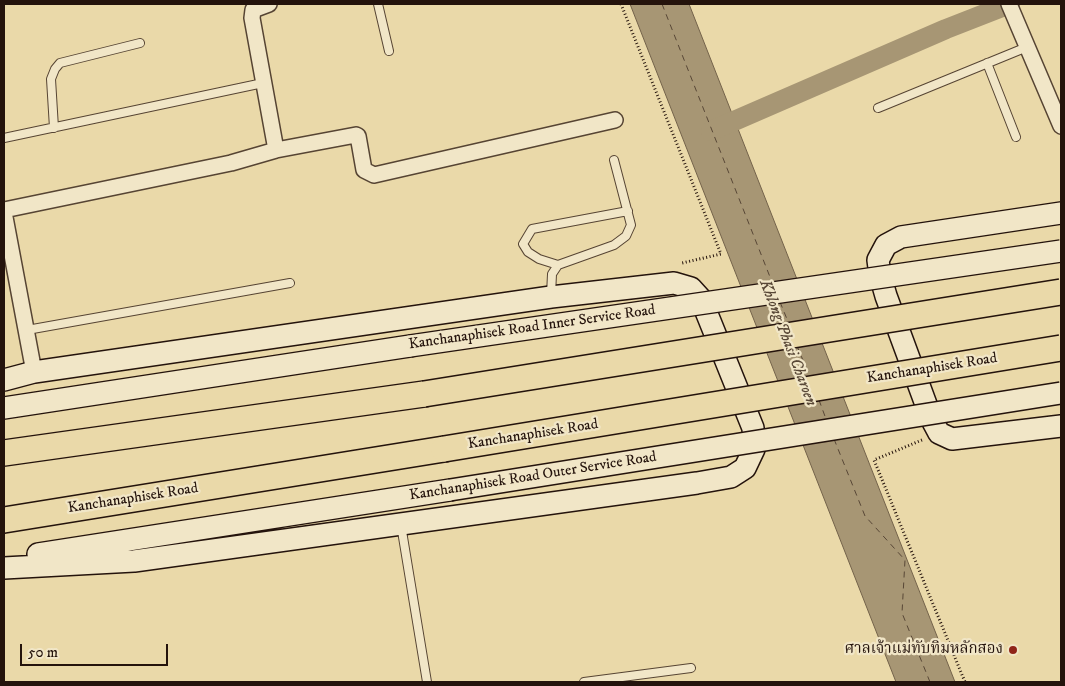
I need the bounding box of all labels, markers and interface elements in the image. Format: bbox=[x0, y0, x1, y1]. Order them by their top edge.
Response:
water label: Khlong Phasi Charoen bbox=[754, 277, 820, 409]
street label: Kanchanaphisek Road Inner Service Road bbox=[407, 302, 657, 354]
street label: Kanchanaphisek Road bbox=[866, 350, 998, 388]
street label: Kanchanaphisek Road bbox=[467, 416, 599, 454]
street label: Kanchanaphisek Road Outer Service Road bbox=[408, 449, 658, 505]
street label: Kanchanaphisek Road bbox=[67, 480, 199, 518]
scale bar bbox=[22, 634, 170, 666]
place label: ศาลเจ้าแม่ทับทิมหลักสอง bbox=[844, 641, 1003, 659]
text: 50 m bbox=[28, 643, 58, 662]
marker: ศาลเจ้าแม่ทับทิมหลักสอง bbox=[1007, 644, 1019, 656]

